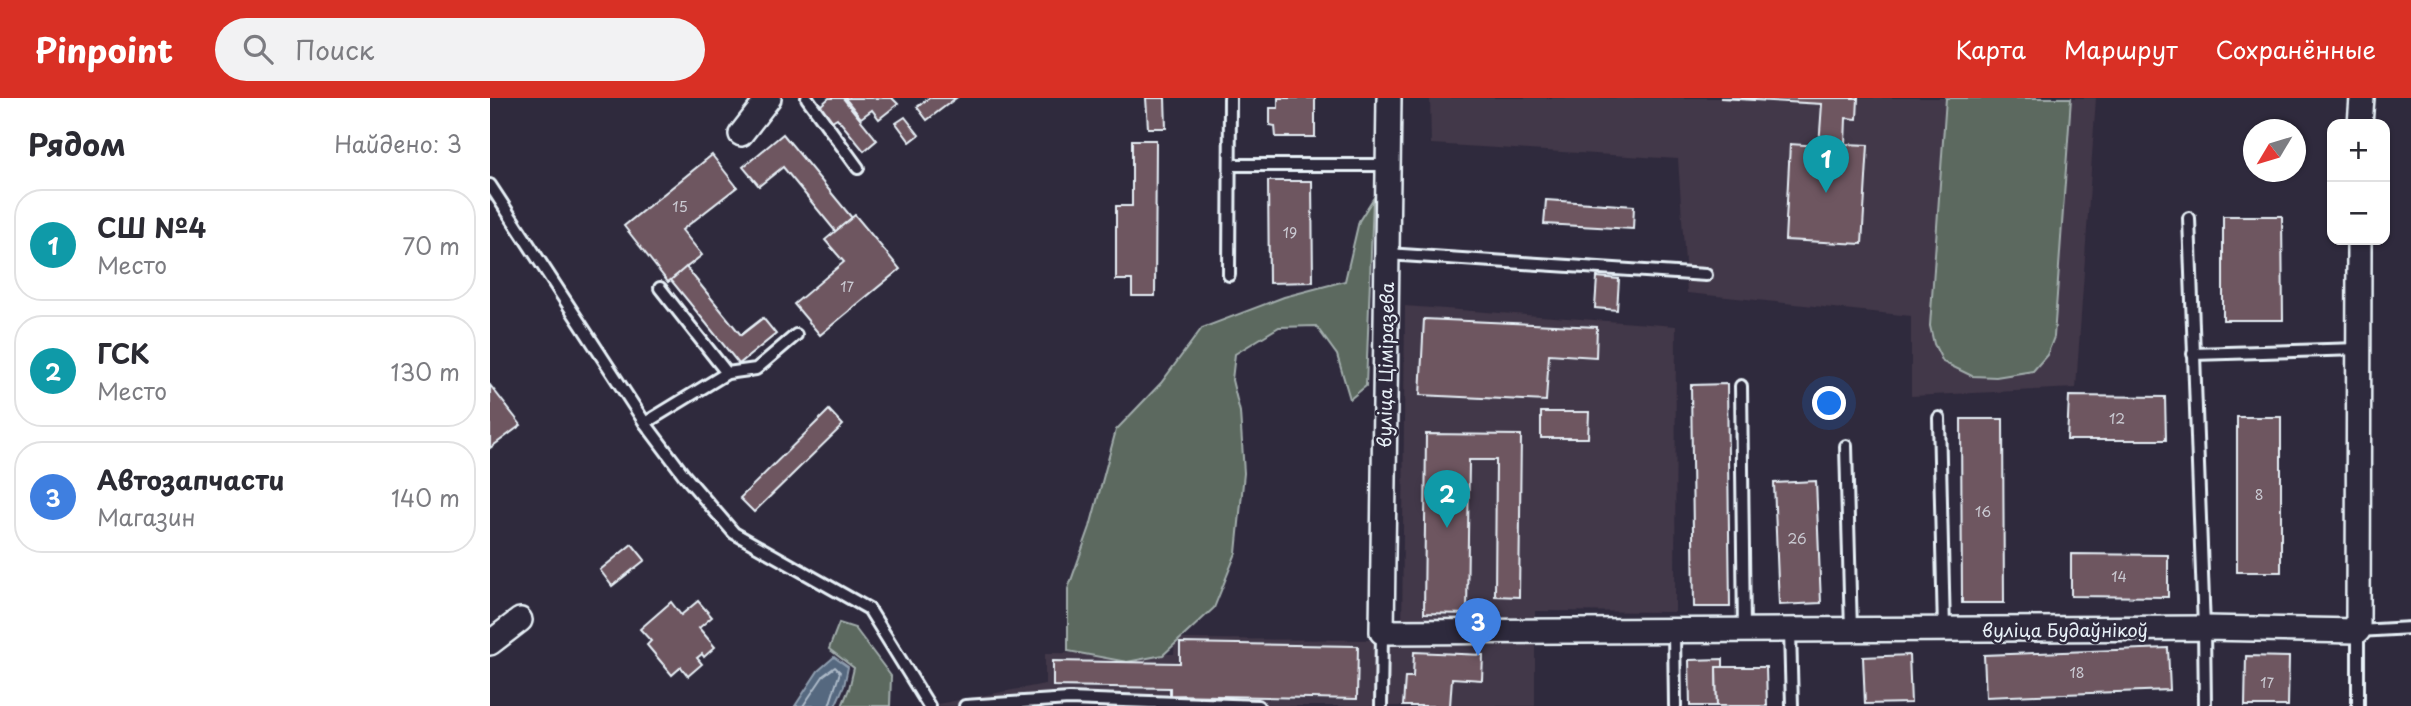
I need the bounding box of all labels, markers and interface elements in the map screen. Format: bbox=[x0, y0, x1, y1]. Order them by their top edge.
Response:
search box bbox=[215, 18, 705, 81]
text: Pinpoint bbox=[35, 24, 173, 74]
icon: search bbox=[239, 30, 277, 68]
text: Поиск bbox=[295, 30, 374, 69]
text: Карта bbox=[1955, 31, 2026, 67]
text: Маршрут bbox=[2064, 31, 2178, 67]
text: Сохранённые bbox=[2216, 31, 2376, 67]
north arrow bbox=[2243, 119, 2306, 182]
map controls bbox=[2327, 119, 2390, 245]
button: + bbox=[2327, 119, 2390, 182]
text: Рядом bbox=[28, 121, 126, 166]
text: Найдено: 3 bbox=[334, 126, 462, 161]
pin: 1 bbox=[1803, 135, 1849, 193]
button: − bbox=[2327, 182, 2390, 245]
house number: 15 bbox=[672, 196, 688, 217]
text: СШ №4 bbox=[97, 208, 206, 247]
house number: 19 bbox=[1283, 222, 1297, 243]
text: 1 bbox=[48, 228, 59, 263]
text: 70 m bbox=[402, 228, 460, 263]
text: Место bbox=[97, 247, 167, 282]
house number: 17 bbox=[840, 276, 854, 297]
street label: вуліца Ціміразева bbox=[1370, 281, 1400, 448]
text: ГСК bbox=[97, 334, 149, 373]
text: 2 bbox=[45, 354, 61, 389]
text: 130 m bbox=[390, 354, 460, 389]
text: Место bbox=[97, 373, 167, 408]
your location bbox=[1812, 386, 1846, 420]
house number: 12 bbox=[2109, 408, 2125, 429]
text: Автозапчасти bbox=[97, 460, 284, 499]
pin: 2 bbox=[1424, 470, 1470, 528]
text: 3 bbox=[45, 480, 61, 515]
text: 140 m bbox=[391, 480, 460, 515]
house number: 8 bbox=[2255, 484, 2263, 505]
text: Магазин bbox=[97, 499, 196, 534]
house number: 16 bbox=[1975, 501, 1991, 522]
house number: 26 bbox=[1787, 528, 1807, 549]
house number: 14 bbox=[2111, 566, 2127, 587]
pin: 3 bbox=[1455, 598, 1501, 656]
street label: вуліца Будаўнікоў bbox=[1982, 616, 2148, 643]
house number: 18 bbox=[2069, 662, 2085, 683]
house number: 17 bbox=[2260, 672, 2274, 693]

